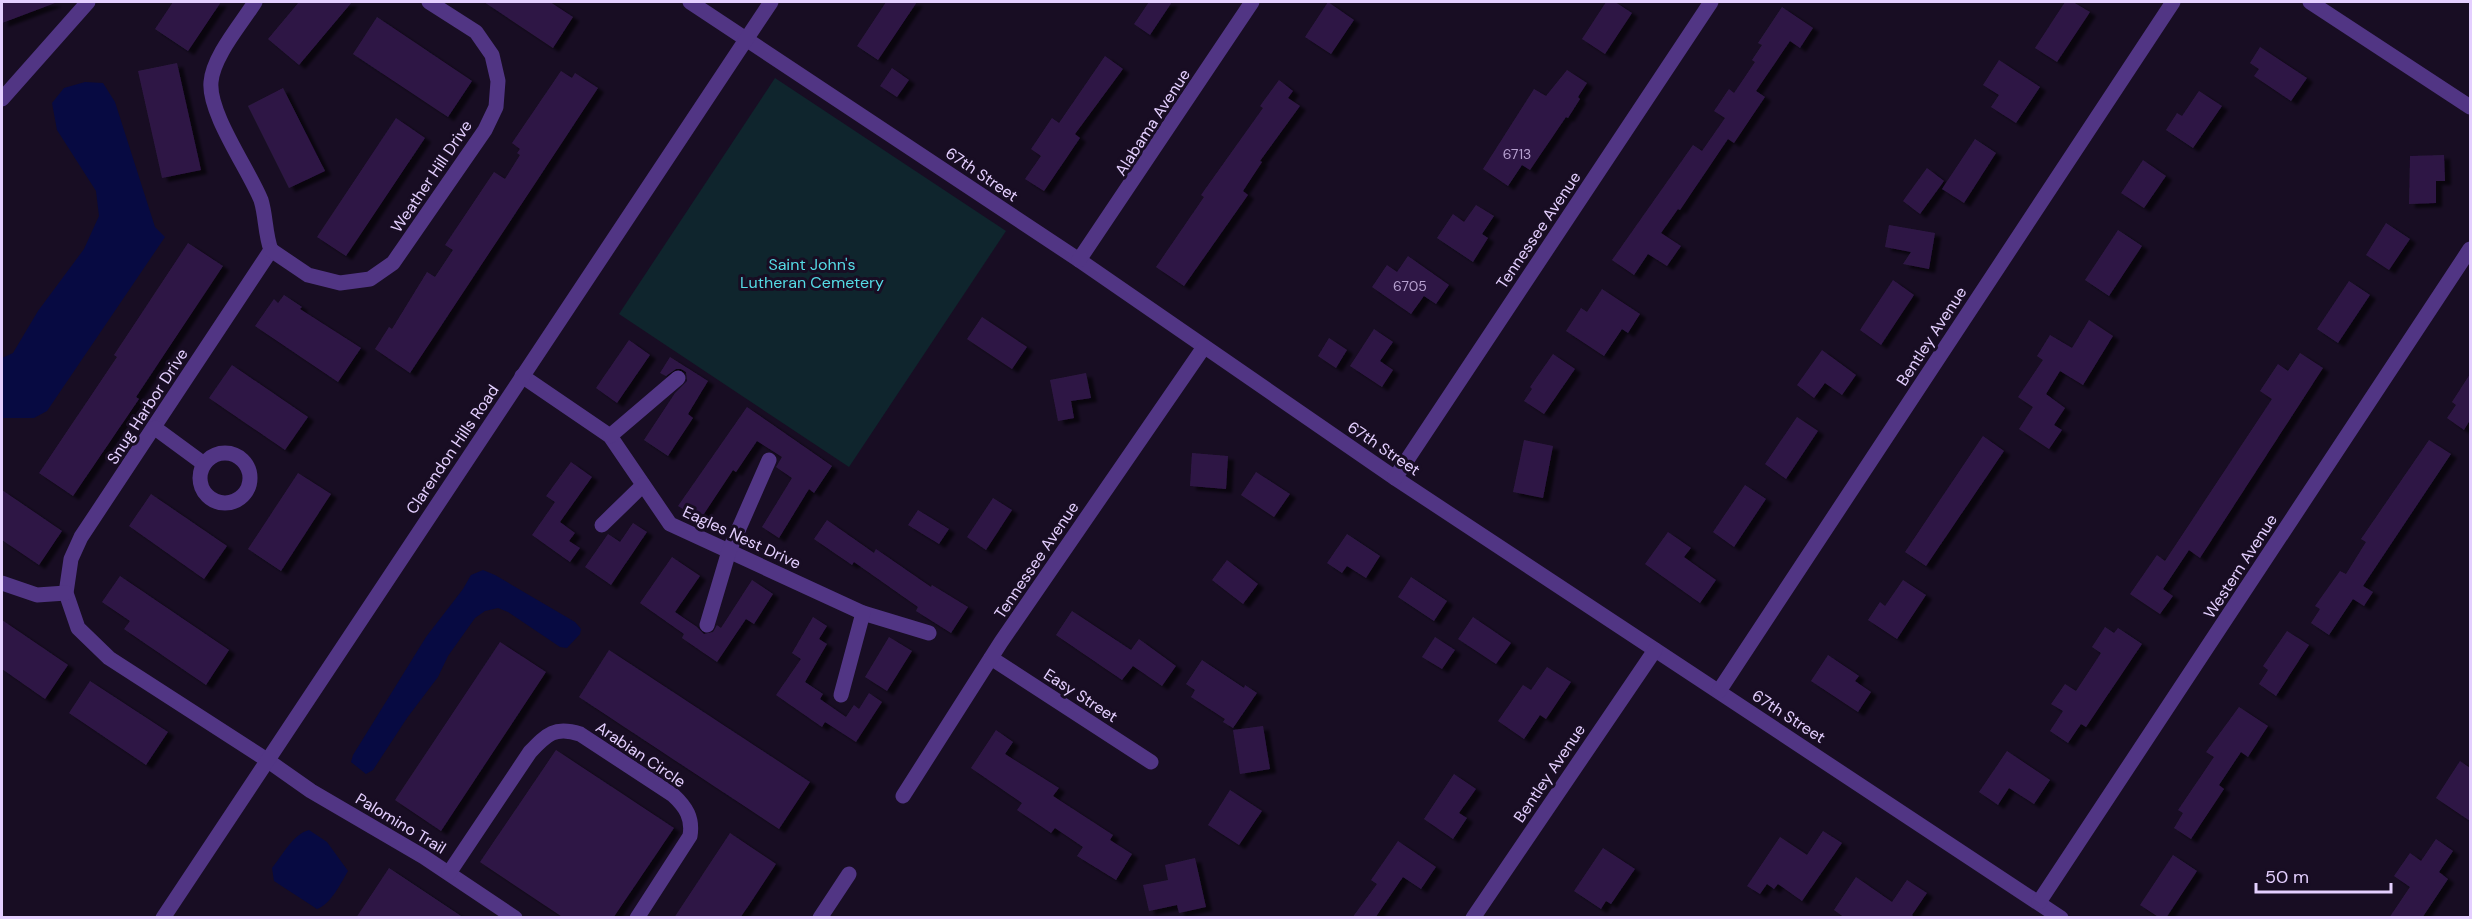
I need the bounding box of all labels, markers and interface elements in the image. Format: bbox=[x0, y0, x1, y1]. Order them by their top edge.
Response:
street label: Alabama Avenue bbox=[1110, 65, 1195, 180]
street label: Weather Hill Drive bbox=[386, 116, 477, 236]
street label: 67th Street bbox=[941, 142, 1022, 206]
house number: 6713 bbox=[1503, 145, 1531, 163]
street label: Tennessee Avenue bbox=[1491, 168, 1585, 293]
park label: Saint John's Lutheran Cemetery bbox=[740, 254, 884, 293]
house number: 6705 bbox=[1393, 277, 1427, 295]
street label: Bentley Avenue bbox=[1892, 283, 1971, 390]
street label: Snug Harbor Drive bbox=[102, 344, 193, 468]
street label: Clarendon Hills Road bbox=[401, 380, 504, 518]
street label: 67th Street bbox=[1343, 416, 1424, 480]
street label: Tennessee Avenue bbox=[989, 498, 1083, 623]
street label: Eagles Nest Drive bbox=[679, 501, 804, 574]
street label: Western Avenue bbox=[2199, 510, 2282, 622]
street label: Easy Street bbox=[1040, 664, 1122, 727]
street label: 67th Street bbox=[1748, 685, 1829, 748]
street label: Arabian Circle bbox=[592, 717, 690, 792]
street label: Bentley Avenue bbox=[1509, 720, 1590, 826]
street label: Palomino Trail bbox=[352, 788, 450, 859]
scale bar bbox=[2256, 856, 2391, 894]
text: 50 m bbox=[2265, 865, 2309, 889]

